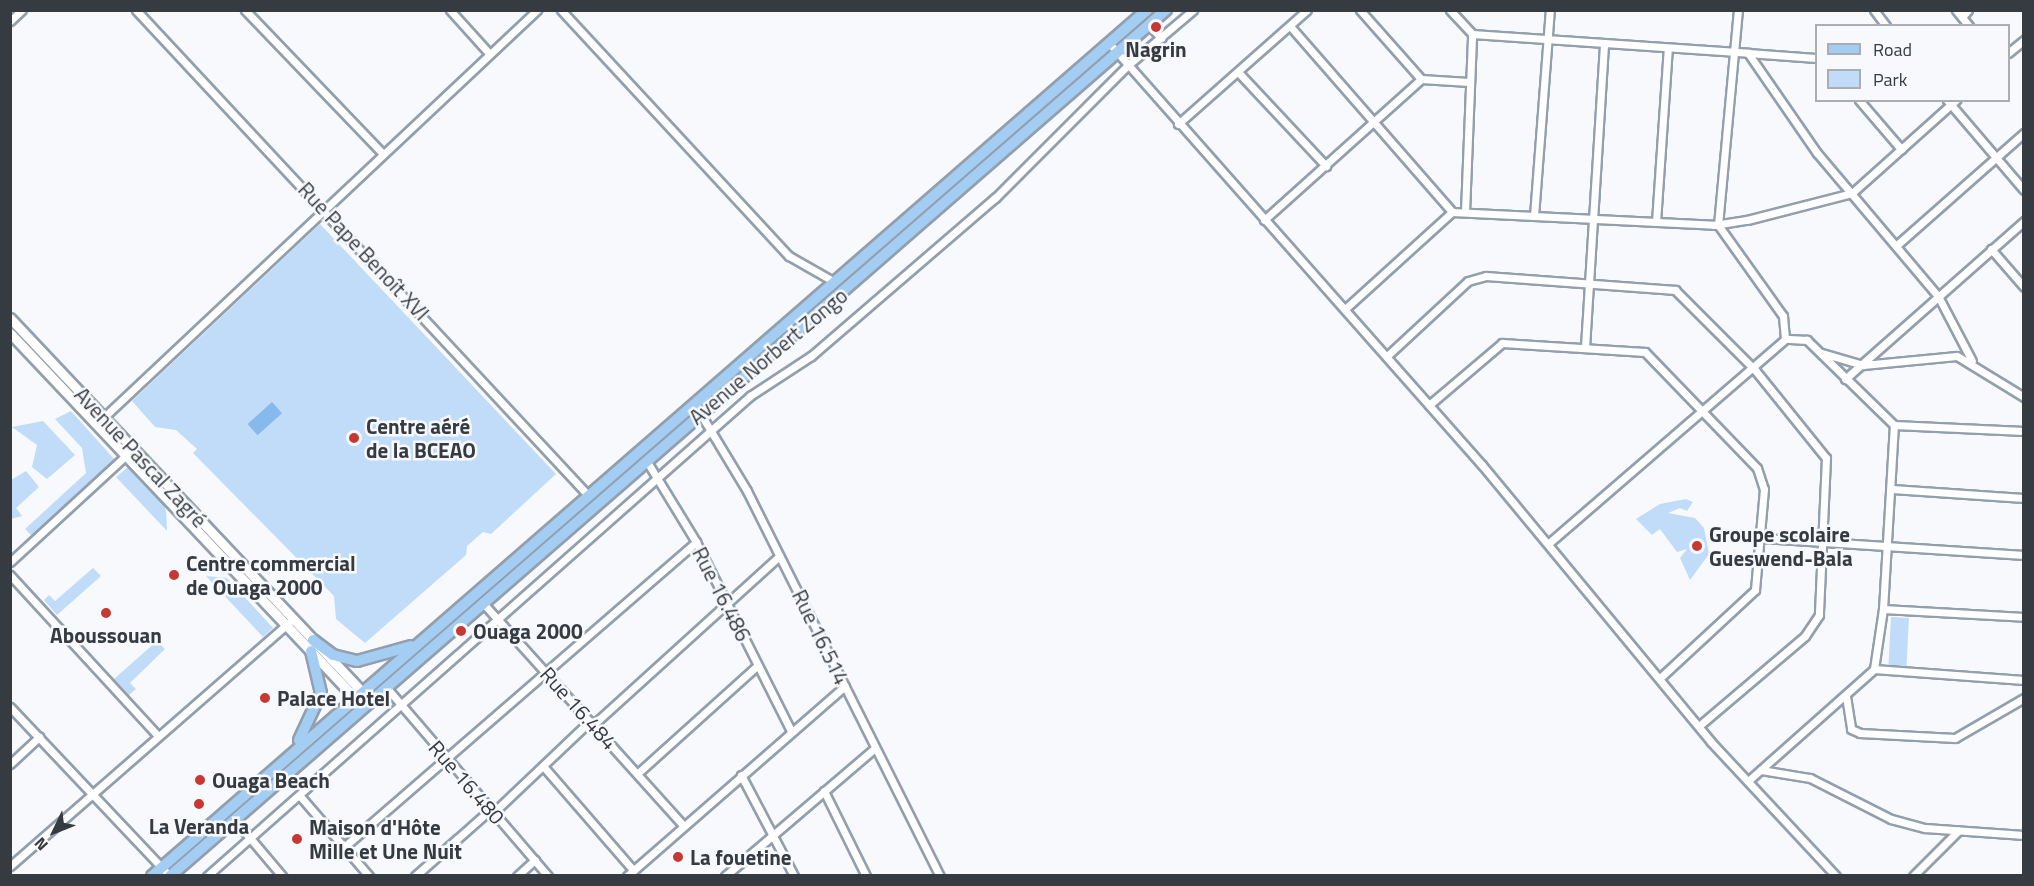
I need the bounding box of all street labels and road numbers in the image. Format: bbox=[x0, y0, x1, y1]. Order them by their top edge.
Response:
street label: Rue Pape Benoît XVI bbox=[293, 177, 435, 325]
street label: Avenue Norbert Zongo bbox=[684, 282, 852, 430]
street label: Avenue Pascal Zagré bbox=[70, 382, 212, 532]
street label: Rue 16.486 bbox=[687, 543, 757, 645]
street label: Rue 16.514 bbox=[787, 585, 855, 689]
street label: Rue 16.484 bbox=[535, 661, 623, 755]
street label: Rue 16.480 bbox=[424, 735, 510, 829]

